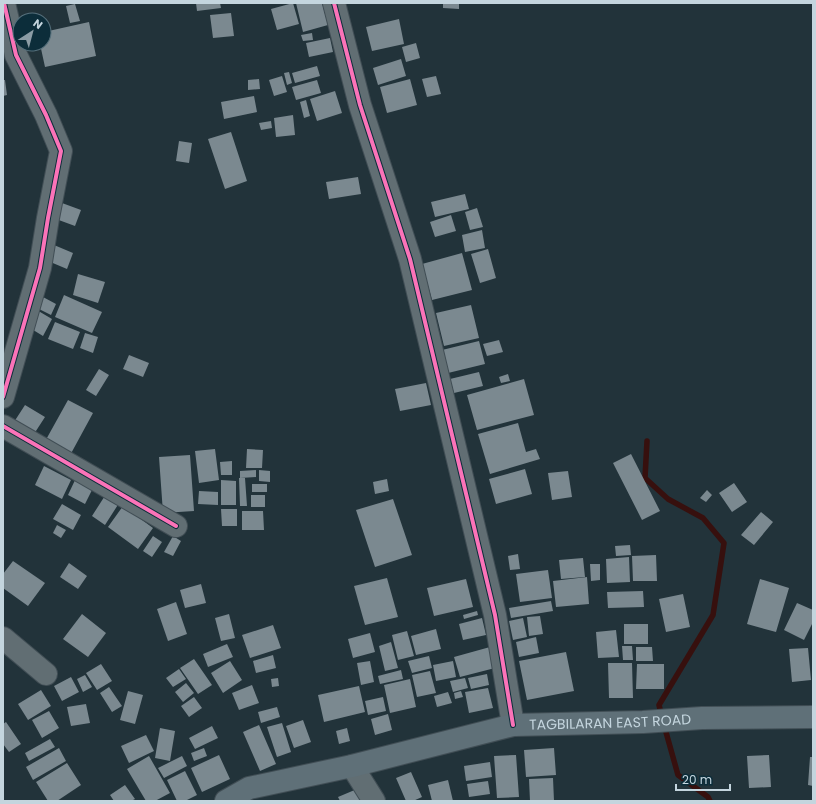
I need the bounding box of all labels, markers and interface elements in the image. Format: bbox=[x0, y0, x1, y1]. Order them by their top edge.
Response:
north arrow bbox=[12, 12, 52, 52]
text: N bbox=[30, 15, 46, 33]
street label: TAGBILARAN EAST ROAD bbox=[529, 709, 692, 735]
scale bar bbox=[676, 766, 730, 792]
text: 20 m bbox=[682, 771, 712, 788]

